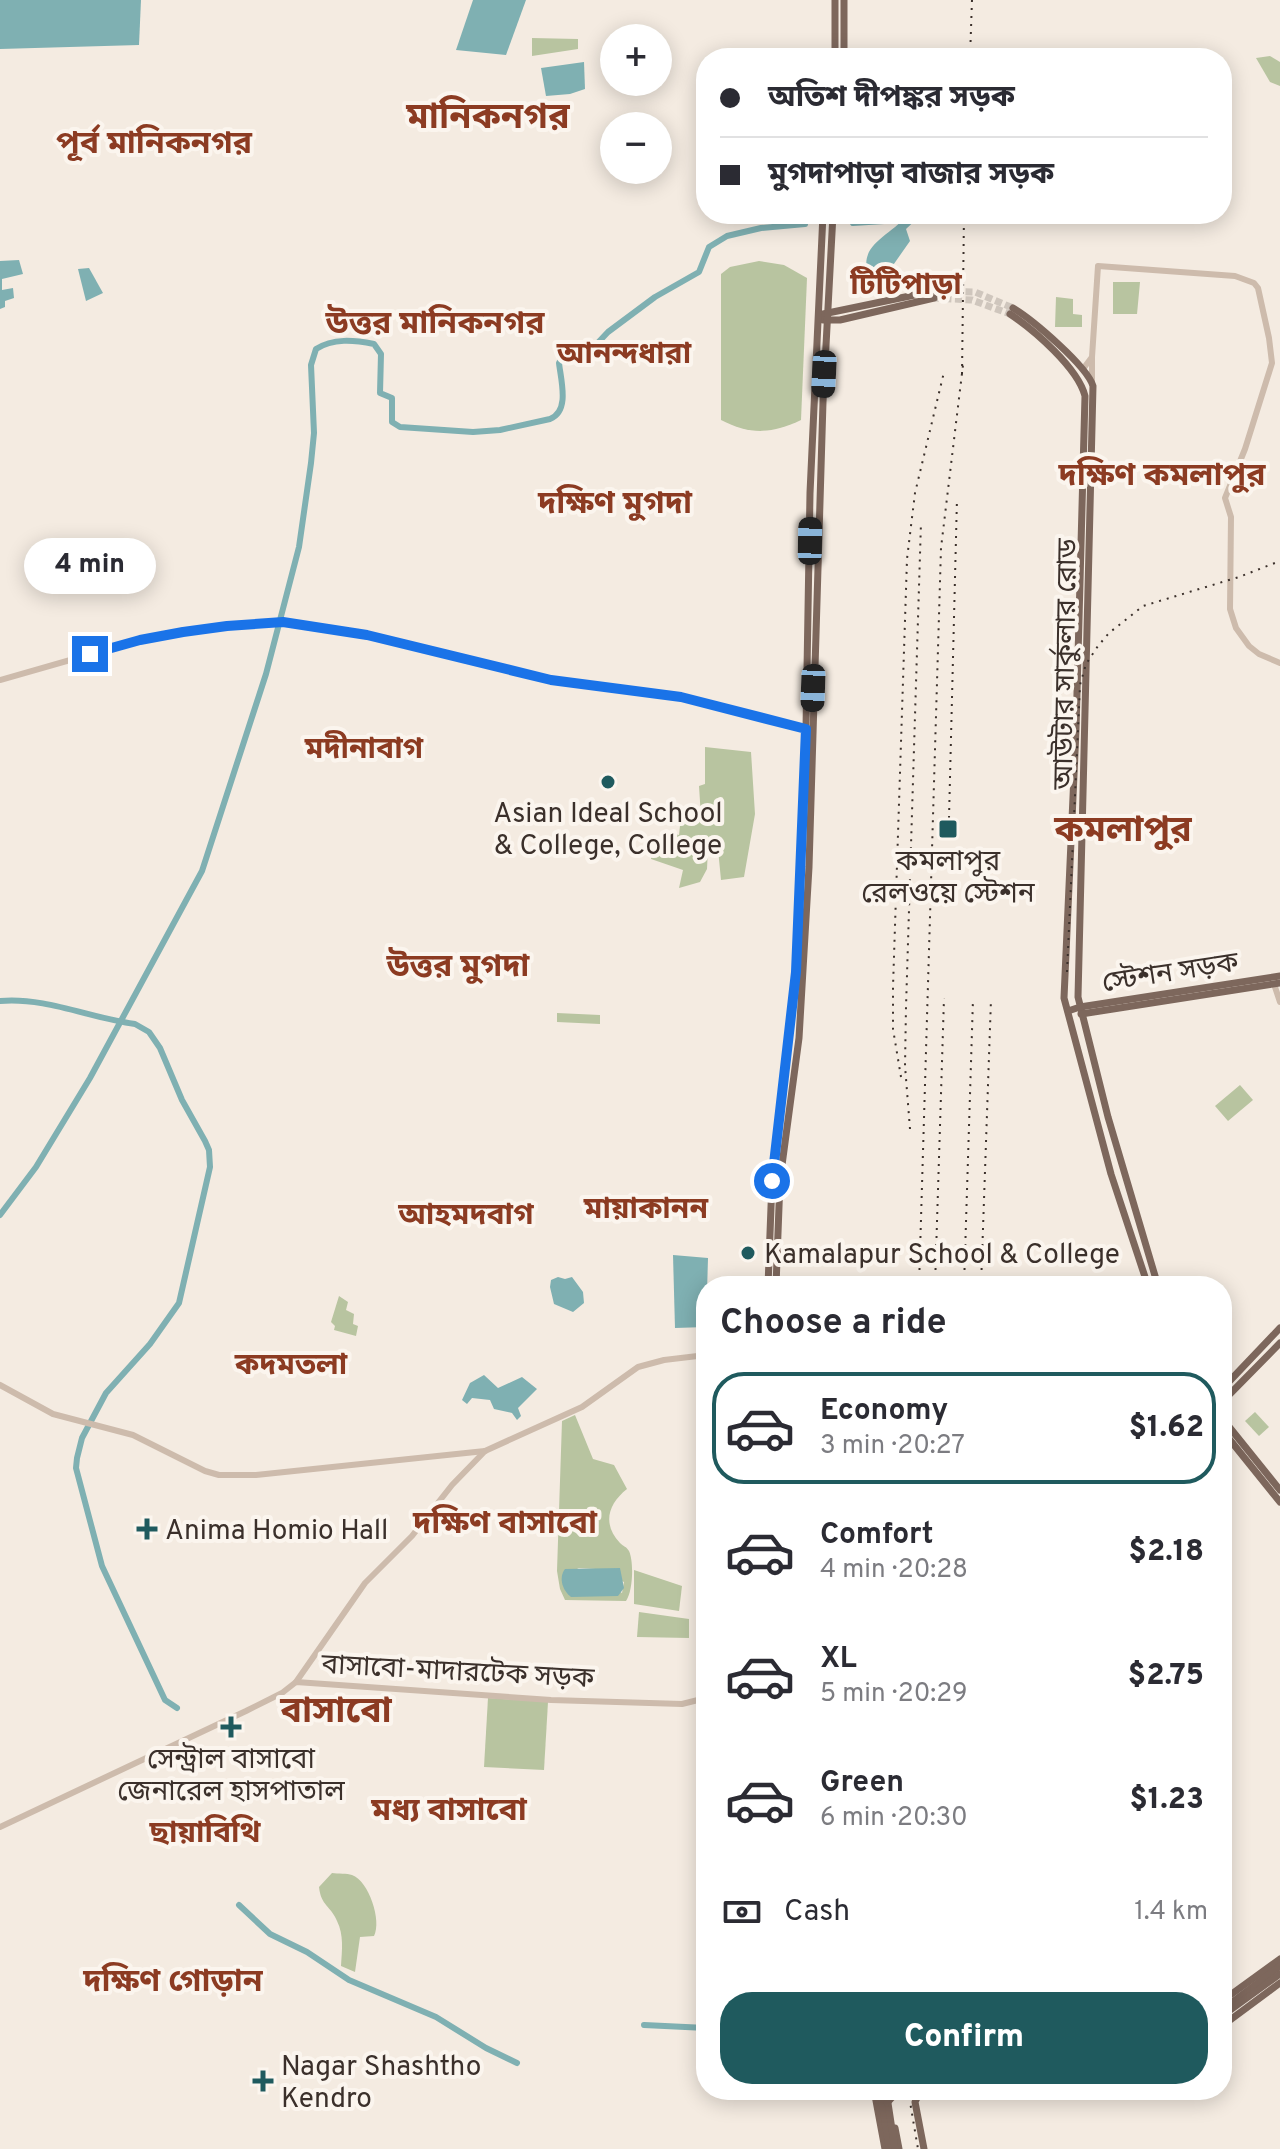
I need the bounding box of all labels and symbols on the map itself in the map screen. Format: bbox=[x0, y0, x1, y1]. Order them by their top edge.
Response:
district label: মানিকনগর bbox=[405, 95, 571, 142]
district label: পূর্ব মানিকনগর bbox=[56, 123, 253, 165]
district label: টিটিপাড়া bbox=[849, 266, 962, 305]
district label: উত্তর মানিকনগর bbox=[325, 304, 545, 345]
district label: আনন্দধারা bbox=[556, 337, 692, 374]
car bbox=[811, 349, 837, 399]
district label: দক্ষিণ কমলাপুর bbox=[1057, 456, 1266, 497]
district label: দক্ষিণ মুগদা bbox=[537, 484, 693, 525]
car bbox=[798, 517, 822, 565]
street label: আউটার সার্কুলার রোড bbox=[1045, 537, 1087, 791]
callout: 4 min bbox=[24, 538, 156, 594]
route end bbox=[72, 636, 108, 672]
car bbox=[800, 664, 826, 712]
district label: মদীনাবাগ bbox=[304, 730, 424, 769]
marker: Asian Ideal School & College, College bbox=[599, 773, 617, 791]
place label: Asian Ideal School & College, College bbox=[493, 797, 723, 865]
district label: কমলাপুর bbox=[1053, 809, 1193, 855]
marker: কমলাপুর রেলওয়ে স্টেশন bbox=[937, 818, 959, 840]
place label: কমলাপুর রেলওয়ে স্টেশন bbox=[861, 845, 1036, 913]
street label: স্টেশন সড়ক bbox=[1099, 944, 1242, 1003]
district label: উত্তর মুগদা bbox=[386, 947, 530, 988]
route start bbox=[754, 1163, 790, 1199]
district label: মায়াকানন bbox=[583, 1192, 708, 1229]
district label: আহমদবাগ bbox=[397, 1198, 534, 1235]
place label: Kamalapur School & College bbox=[764, 1238, 1120, 1274]
marker: Kamalapur School & College bbox=[739, 1244, 757, 1262]
district label: কদমতলা bbox=[234, 1348, 348, 1385]
district label: দক্ষিণ বাসাবো bbox=[412, 1504, 598, 1545]
place label: Anima Homio Hall bbox=[165, 1514, 388, 1550]
marker: Anima Homio Hall bbox=[136, 1518, 158, 1540]
street label: বাসাবো-মাদারটেক সড়ক bbox=[319, 1647, 596, 1698]
district label: বাসাবো bbox=[279, 1690, 393, 1736]
marker: সেন্ট্রাল বাসাবো জেনারেল হাসপাতাল bbox=[220, 1716, 242, 1738]
place label: সেন্ট্রাল বাসাবো জেনারেল হাসপাতাল bbox=[117, 1742, 345, 1811]
district label: মধ্য বাসাবো bbox=[370, 1792, 528, 1832]
district label: ছায়াবিথি bbox=[149, 1814, 261, 1853]
district label: দক্ষিণ গোড়ান bbox=[82, 1962, 264, 2003]
place label: Nagar Shashtho Kendro bbox=[281, 2050, 481, 2118]
marker: Nagar Shashtho Kendro bbox=[252, 2070, 274, 2092]

